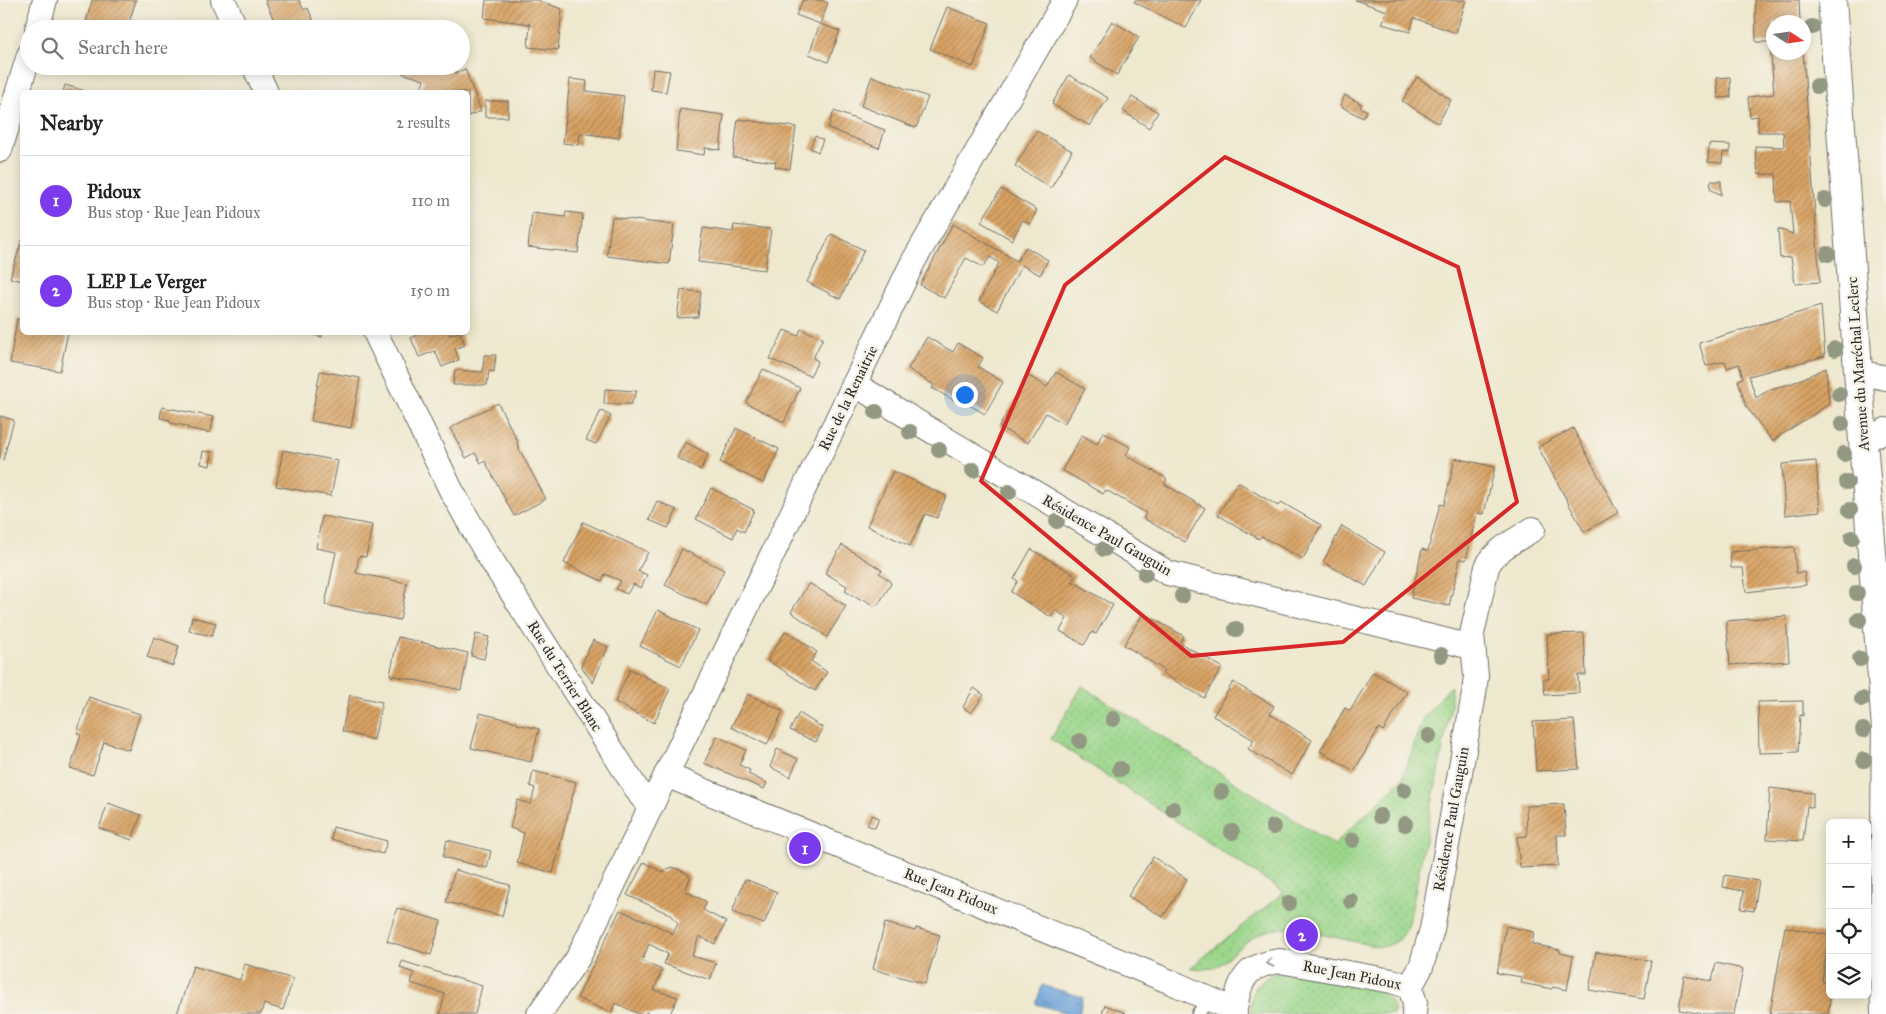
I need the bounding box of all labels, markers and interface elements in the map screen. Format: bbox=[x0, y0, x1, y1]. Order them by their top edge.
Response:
north arrow bbox=[1766, 15, 1811, 60]
search box bbox=[20, 20, 470, 75]
icon: search bbox=[38, 34, 66, 62]
text: Search here bbox=[78, 36, 168, 59]
text: Nearby bbox=[40, 110, 103, 136]
text: 2 results bbox=[396, 113, 450, 132]
text: Pidoux bbox=[87, 180, 141, 203]
text: 1 bbox=[53, 191, 59, 210]
text: 110 m bbox=[411, 191, 450, 210]
text: Bus stop · Rue Jean Pidoux bbox=[87, 203, 260, 222]
text: LEP Le Verger bbox=[87, 270, 206, 293]
street label: Avenue du Maréchal Leclerc bbox=[1843, 276, 1873, 453]
text: 2 bbox=[52, 281, 60, 300]
text: 150 m bbox=[410, 281, 450, 300]
text: Bus stop · Rue Jean Pidoux bbox=[87, 293, 260, 312]
street label: Rue de la Renaitrie bbox=[815, 342, 881, 454]
your location bbox=[952, 382, 978, 408]
street label: Résidence Paul Gauguin bbox=[1039, 491, 1175, 579]
street label: Rue du Terrier Blanc bbox=[524, 617, 606, 735]
street label: Résidence Paul Gauguin bbox=[1429, 745, 1473, 893]
map controls bbox=[1826, 819, 1871, 999]
button: + bbox=[1826, 819, 1871, 864]
pin: 1 bbox=[789, 829, 821, 867]
street label: Rue Jean Pidoux bbox=[901, 864, 1001, 919]
button: − bbox=[1826, 864, 1871, 909]
button: locate bbox=[1826, 909, 1871, 954]
pin: 2 bbox=[1286, 916, 1318, 954]
button: layers bbox=[1826, 954, 1871, 999]
one-way arrow bbox=[1265, 957, 1274, 968]
street label: Rue Jean Pidoux bbox=[1301, 957, 1403, 994]

